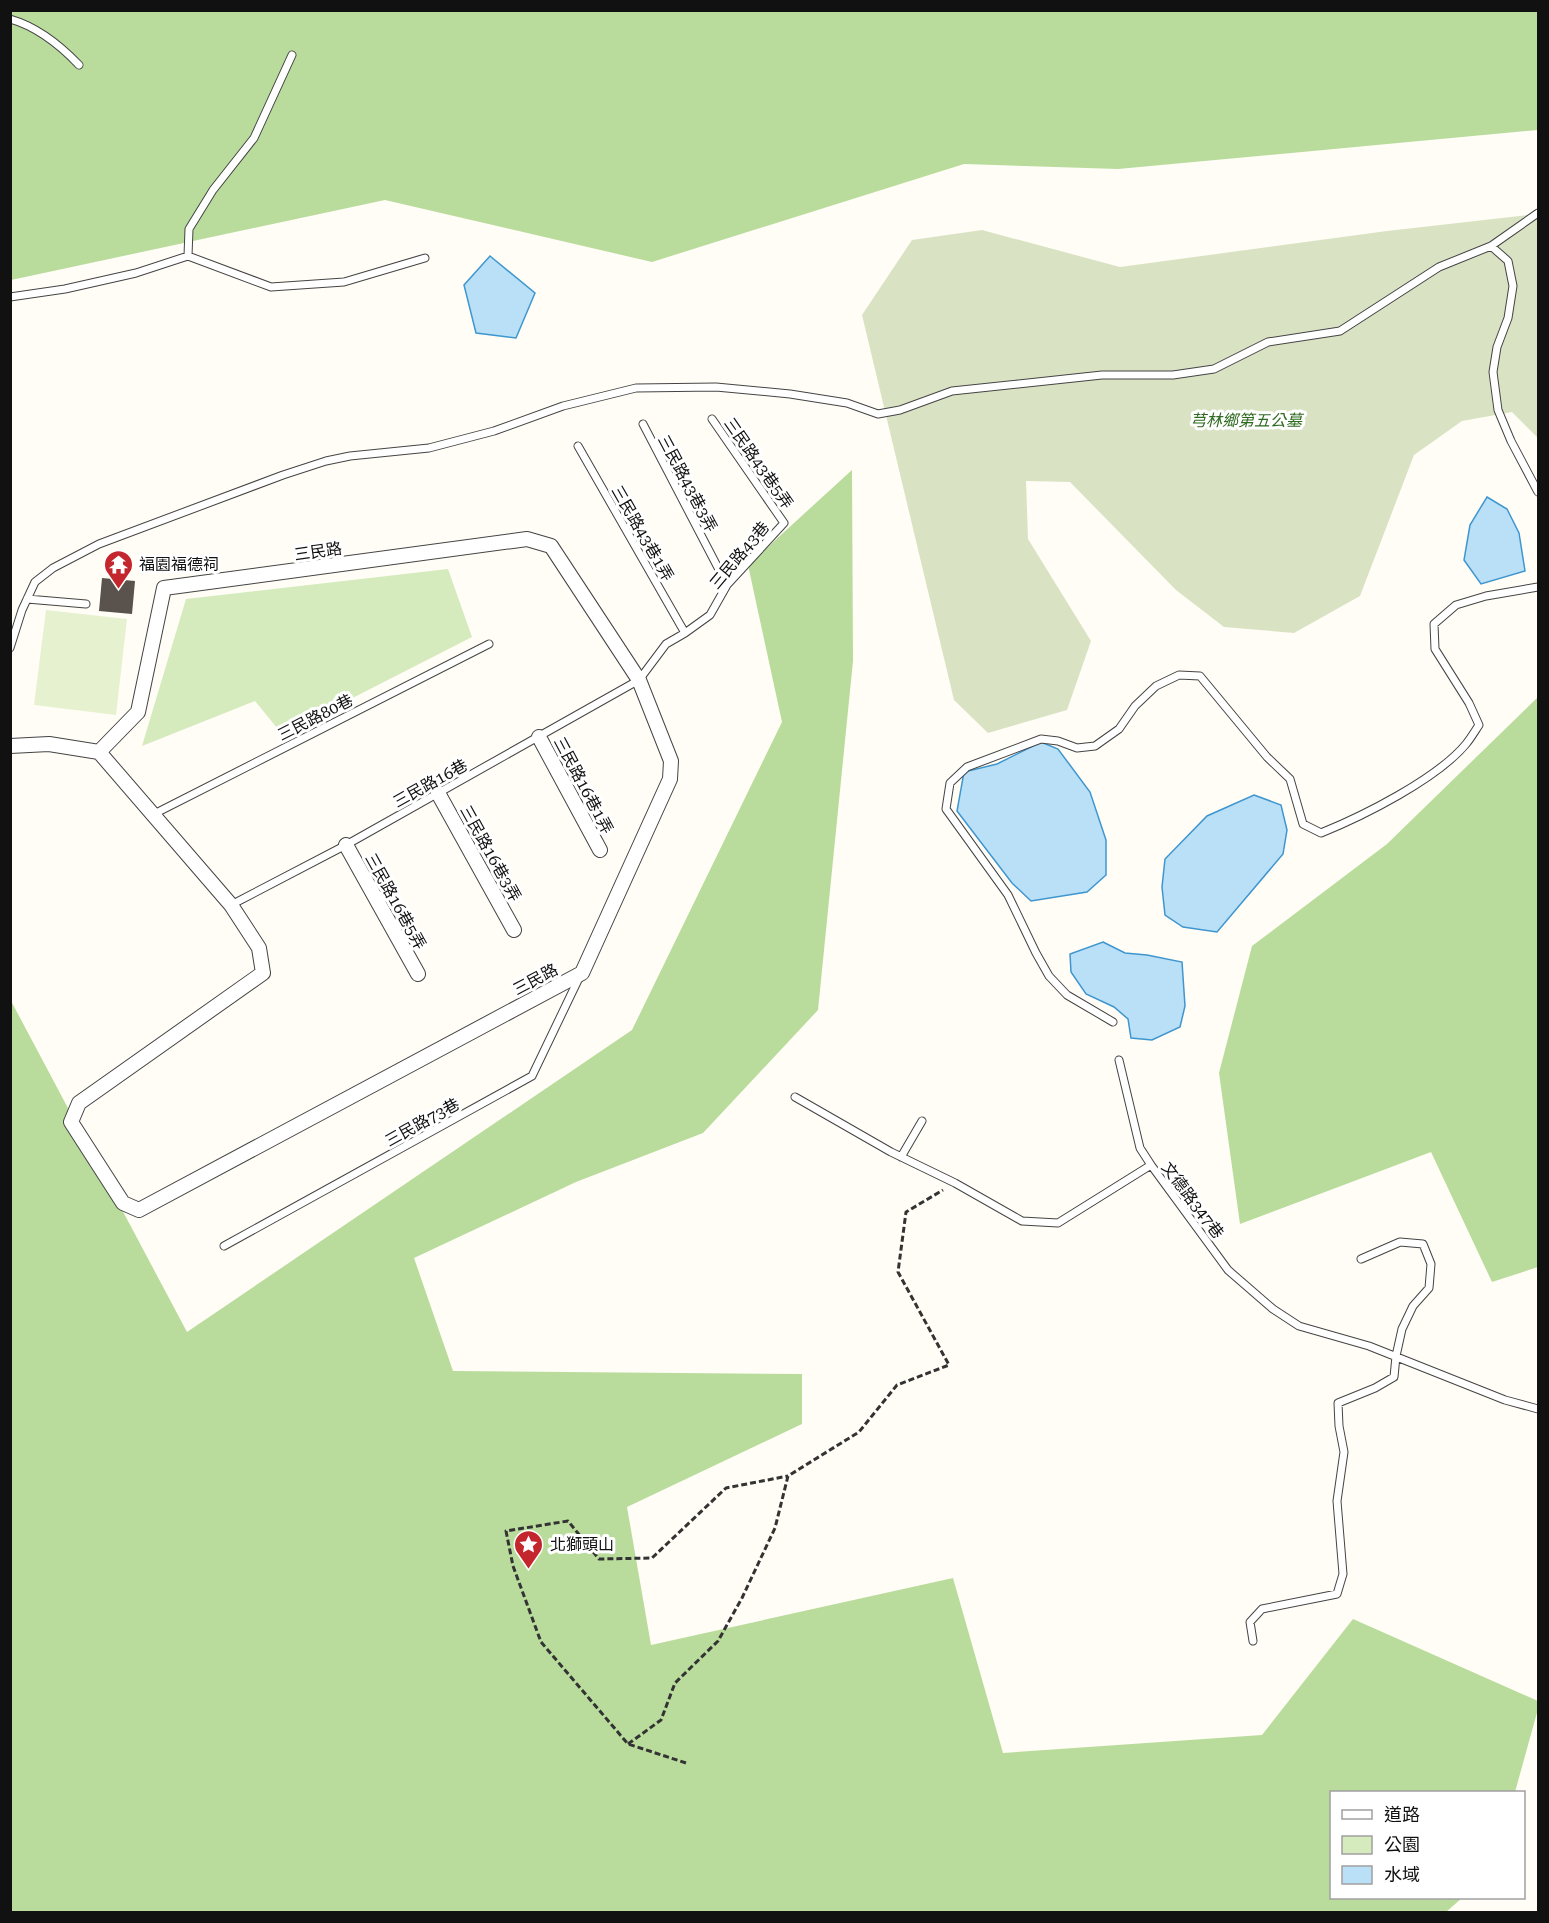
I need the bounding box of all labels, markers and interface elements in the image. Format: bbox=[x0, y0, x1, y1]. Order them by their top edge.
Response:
park label: 芎林鄉第五公墓 bbox=[1190, 411, 1305, 430]
street label: 三民路43巷5弄 bbox=[720, 414, 797, 513]
street label: 三民路43巷3弄 bbox=[654, 432, 721, 535]
street label: 三民路43巷1弄 bbox=[608, 482, 678, 584]
street label: 三民路43巷 bbox=[706, 518, 773, 593]
street label: 三民路 bbox=[293, 539, 343, 564]
temple icon: 福園福德祠 bbox=[102, 548, 134, 590]
place label: 福園福德祠 bbox=[139, 555, 219, 574]
street label: 三民路80巷 bbox=[274, 690, 356, 745]
street label: 三民路16巷1弄 bbox=[550, 734, 617, 837]
street label: 三民路16巷 bbox=[390, 755, 471, 812]
street label: 三民路16巷3弄 bbox=[456, 802, 525, 905]
street label: 三民路16巷5弄 bbox=[361, 850, 430, 953]
street label: 三民路 bbox=[510, 960, 561, 999]
street label: 三民路73巷 bbox=[382, 1094, 463, 1151]
street label: 文德路347巷 bbox=[1158, 1158, 1228, 1242]
place icon: 北獅頭山 bbox=[513, 1528, 545, 1570]
place label: 北獅頭山 bbox=[550, 1535, 614, 1554]
legend bbox=[1330, 1791, 1525, 1899]
text: 道路 bbox=[1384, 1804, 1420, 1825]
text: 公園 bbox=[1384, 1834, 1420, 1855]
text: 水域 bbox=[1384, 1864, 1420, 1885]

